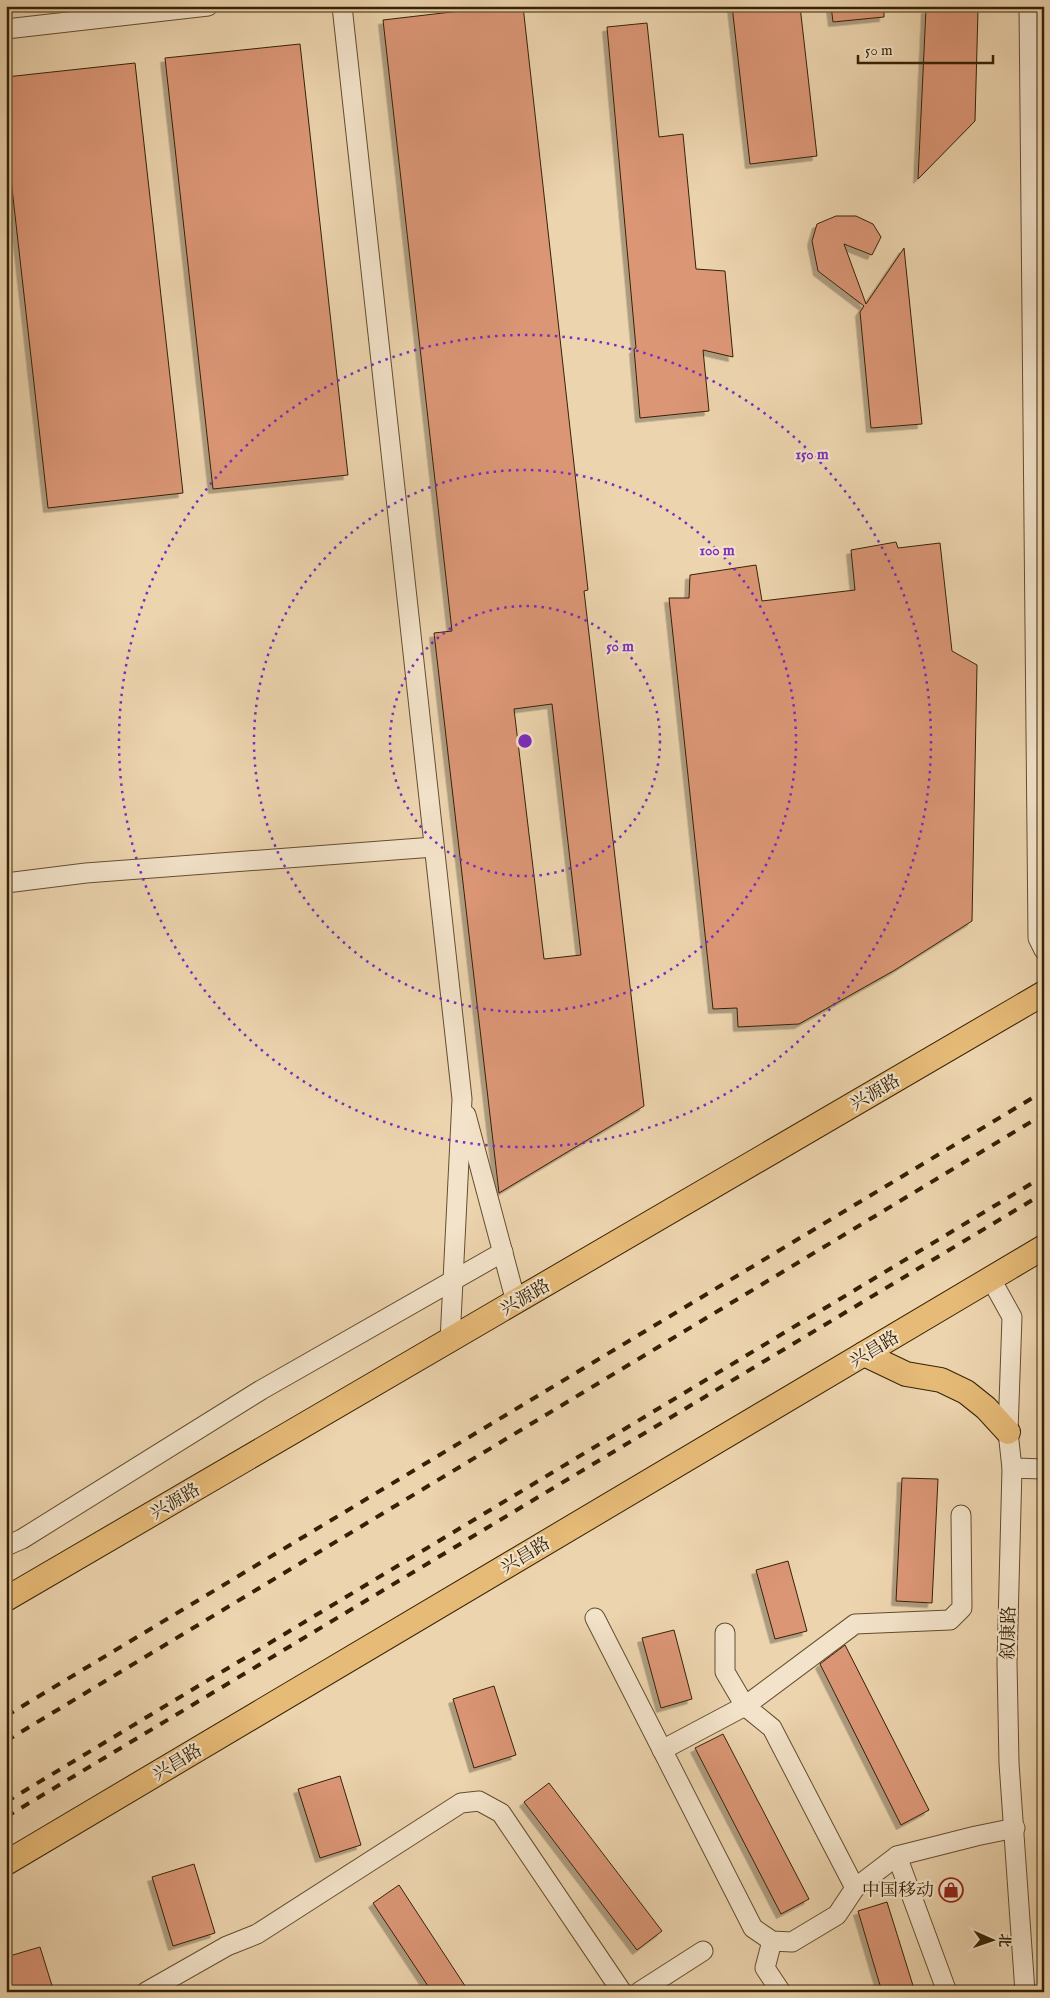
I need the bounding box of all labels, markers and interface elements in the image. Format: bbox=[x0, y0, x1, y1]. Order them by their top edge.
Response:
scale bar bbox=[858, 32, 992, 64]
text: 50 m bbox=[865, 41, 893, 60]
text: 150 m bbox=[795, 445, 829, 464]
text: 100 m bbox=[699, 541, 735, 560]
text: 50 m bbox=[606, 637, 634, 656]
centre of rings bbox=[516, 732, 534, 750]
street label: 兴源路 bbox=[847, 1070, 905, 1117]
street label: 兴源路 bbox=[497, 1275, 555, 1322]
street label: 兴昌路 bbox=[846, 1327, 904, 1374]
street label: 兴源路 bbox=[147, 1479, 205, 1526]
street label: 兴昌路 bbox=[497, 1533, 555, 1580]
street label: 叙康路 bbox=[998, 1606, 1021, 1660]
street label: 兴昌路 bbox=[149, 1740, 207, 1787]
shop icon: 中国移动 bbox=[938, 1877, 964, 1903]
place label: 中国移动 bbox=[862, 1880, 934, 1903]
north arrow bbox=[968, 1916, 1018, 1966]
text: 北 bbox=[995, 1933, 1013, 1948]

